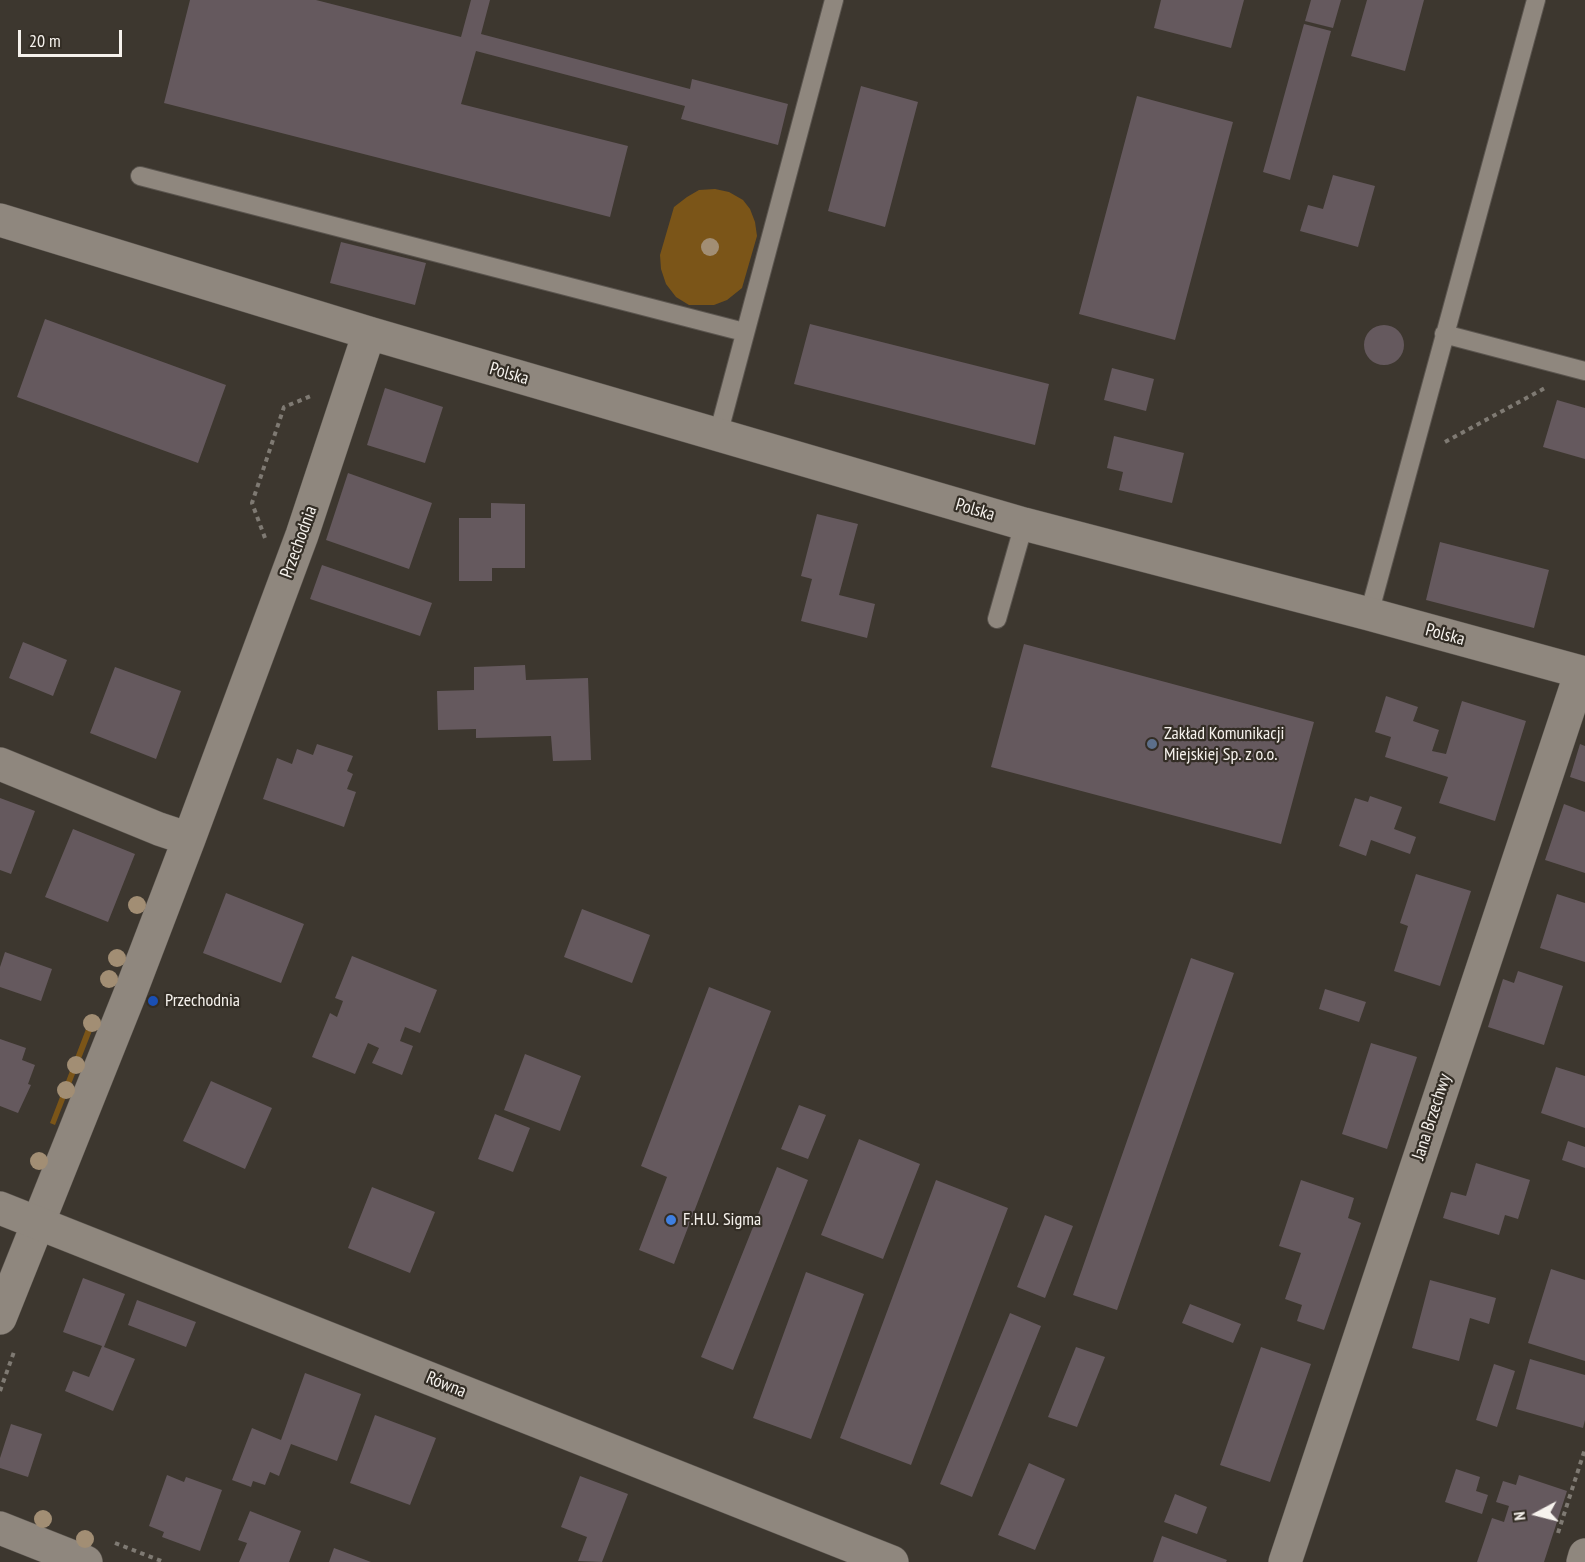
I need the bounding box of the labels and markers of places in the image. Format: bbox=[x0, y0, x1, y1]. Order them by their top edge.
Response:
place label: Zakład Komunikacji Miejskiej Sp. z o.o. bbox=[1164, 723, 1284, 766]
marker: Zakład Komunikacji Miejskiej Sp. z o.o. bbox=[1145, 737, 1159, 751]
place label: Przechodnia bbox=[165, 990, 240, 1012]
marker: Przechodnia bbox=[146, 994, 160, 1008]
place label: F.H.U. Sigma bbox=[683, 1209, 761, 1231]
marker: F.H.U. Sigma bbox=[664, 1213, 678, 1227]

